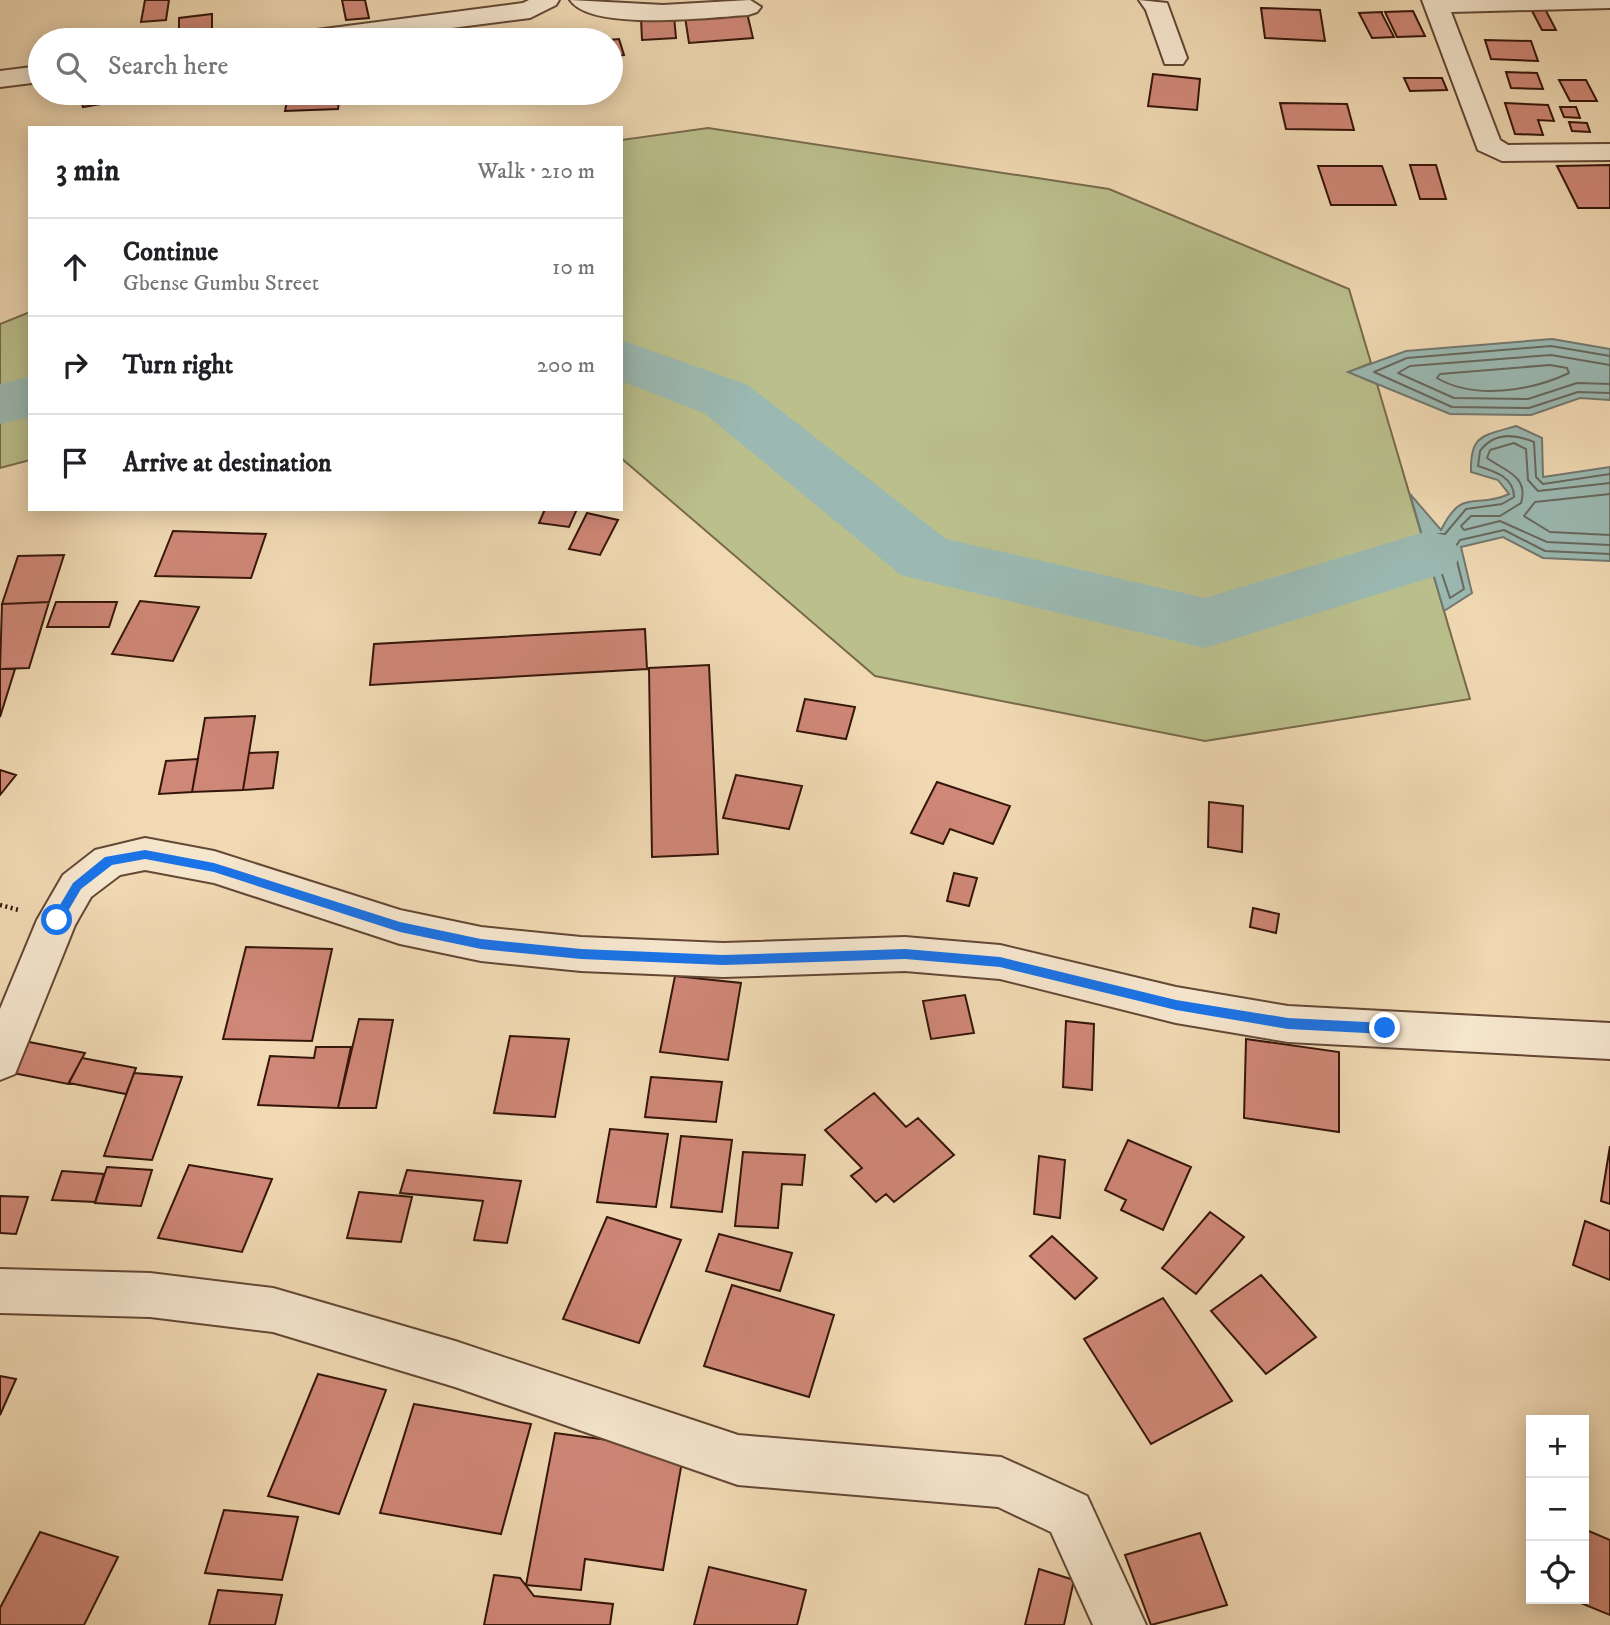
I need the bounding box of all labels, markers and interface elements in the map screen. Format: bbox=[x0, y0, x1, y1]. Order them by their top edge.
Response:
search box bbox=[28, 28, 623, 105]
icon: search bbox=[52, 48, 90, 86]
text: Search here bbox=[108, 50, 228, 83]
text: 3 min bbox=[56, 153, 120, 190]
text: Walk · 210 m bbox=[478, 157, 595, 186]
text: Continue bbox=[123, 236, 218, 269]
icon: ahead bbox=[56, 248, 94, 286]
text: 10 m bbox=[552, 253, 595, 282]
text: Gbense Gumbu Street bbox=[123, 269, 319, 298]
icon: right bbox=[56, 346, 94, 384]
text: Turn right bbox=[123, 349, 233, 382]
text: 200 m bbox=[537, 351, 595, 380]
icon: arrive bbox=[56, 444, 94, 482]
text: Arrive at destination bbox=[123, 447, 332, 480]
route start bbox=[41, 904, 72, 935]
route end bbox=[1369, 1012, 1400, 1043]
map controls bbox=[1526, 1415, 1589, 1604]
button: + bbox=[1526, 1415, 1589, 1478]
button: − bbox=[1526, 1478, 1589, 1541]
button: locate bbox=[1526, 1541, 1589, 1604]

